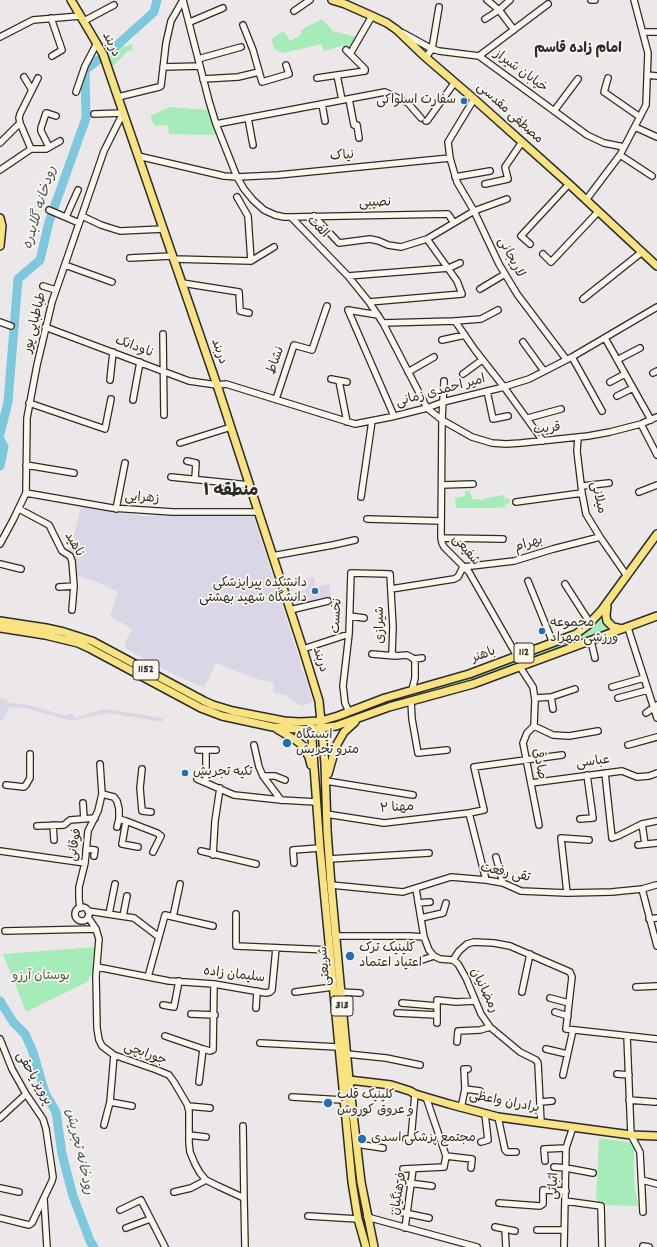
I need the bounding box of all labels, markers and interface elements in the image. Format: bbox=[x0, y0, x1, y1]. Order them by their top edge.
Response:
street label: دربند bbox=[97, 30, 123, 60]
district label: امام زاده قاسم bbox=[534, 42, 622, 58]
street label: خیابان شیراز bbox=[490, 47, 550, 97]
street label: مصطفی مقدسی bbox=[472, 80, 546, 148]
place label: سفارت اسلواکی bbox=[376, 93, 456, 109]
marker: سفارت اسلواکی bbox=[459, 96, 469, 106]
street label: نیاک bbox=[329, 148, 355, 166]
water label: رودخانه گلابدره bbox=[20, 164, 62, 252]
street label: نصیبی bbox=[359, 196, 391, 212]
street label: الفت bbox=[303, 214, 331, 242]
street label: لاریجانی bbox=[493, 235, 527, 281]
street label: طباطبایی پور bbox=[21, 291, 51, 355]
street label: ناودانک bbox=[112, 334, 156, 362]
street label: دربند bbox=[206, 337, 230, 367]
street label: نشاط bbox=[265, 345, 289, 377]
street label: امیر احمدی زمانی bbox=[394, 373, 488, 411]
street label: قریب bbox=[532, 421, 562, 439]
street label: میلانی bbox=[586, 480, 608, 516]
district label: منطقه ۱ bbox=[204, 483, 258, 503]
street label: زهرایی bbox=[124, 490, 160, 508]
street label: ناهید bbox=[60, 530, 86, 560]
street label: شفیعی bbox=[448, 532, 482, 570]
street label: بهرام bbox=[513, 533, 545, 557]
place label: دانشکده پیراپزشکی دانشگاه شهید بهشتی bbox=[199, 576, 307, 607]
marker: دانشکده پیراپزشکی دانشگاه شهید بهشتی bbox=[310, 586, 320, 596]
street label: نخست bbox=[329, 598, 347, 634]
street label: شیرازی bbox=[373, 606, 389, 644]
place label: مجموعه ورزشی مهراد bbox=[550, 616, 618, 647]
marker: مجموعه ورزشی مهراد bbox=[537, 626, 547, 636]
road number: 112 bbox=[514, 643, 534, 663]
street label: باهنر bbox=[470, 644, 498, 668]
street label: دربند bbox=[308, 645, 330, 675]
road number: 1152 bbox=[133, 660, 159, 680]
place label: ایستگاه مترو تجریش bbox=[296, 728, 359, 759]
marker: ایستگاه مترو تجریش bbox=[281, 737, 293, 749]
street label: صادقی bbox=[527, 747, 549, 781]
street label: عباسی bbox=[575, 753, 611, 773]
place label: تکیه تجریش bbox=[193, 765, 253, 781]
marker: تکیه تجریش bbox=[180, 768, 190, 778]
street label: مهنا ۲ bbox=[379, 800, 415, 818]
street label: فوقانی bbox=[65, 827, 87, 863]
street label: تقی رفعت bbox=[478, 861, 532, 887]
place label: کلینیک ترک اعتیاد اعتماد bbox=[359, 941, 422, 972]
street label: شریعتی bbox=[316, 945, 336, 987]
marker: کلینیک ترک اعتیاد اعتماد bbox=[344, 950, 356, 962]
street label: سلیمان زاده bbox=[202, 964, 266, 988]
street label: رمضانیان bbox=[465, 966, 501, 1016]
park label: بوستان آرزو bbox=[12, 969, 70, 985]
road number: 313 bbox=[331, 996, 353, 1016]
street label: جورابچی bbox=[122, 1040, 168, 1070]
street label: پرویز یاحقی bbox=[11, 1050, 55, 1108]
place label: کلینیک قلب و عروق کوروش bbox=[337, 1088, 414, 1119]
street label: برادران واعظی bbox=[468, 1089, 540, 1117]
marker: کلینیک قلب و عروق کوروش bbox=[322, 1097, 334, 1109]
water label: رودخانه تجریش bbox=[60, 1107, 96, 1197]
place label: مجتمع پزشکی اسدی bbox=[371, 1131, 476, 1147]
marker: مجتمع پزشکی اسدی bbox=[356, 1133, 368, 1145]
street label: فرهنگیان bbox=[389, 1171, 411, 1217]
street label: اثباتی bbox=[547, 1172, 563, 1200]

